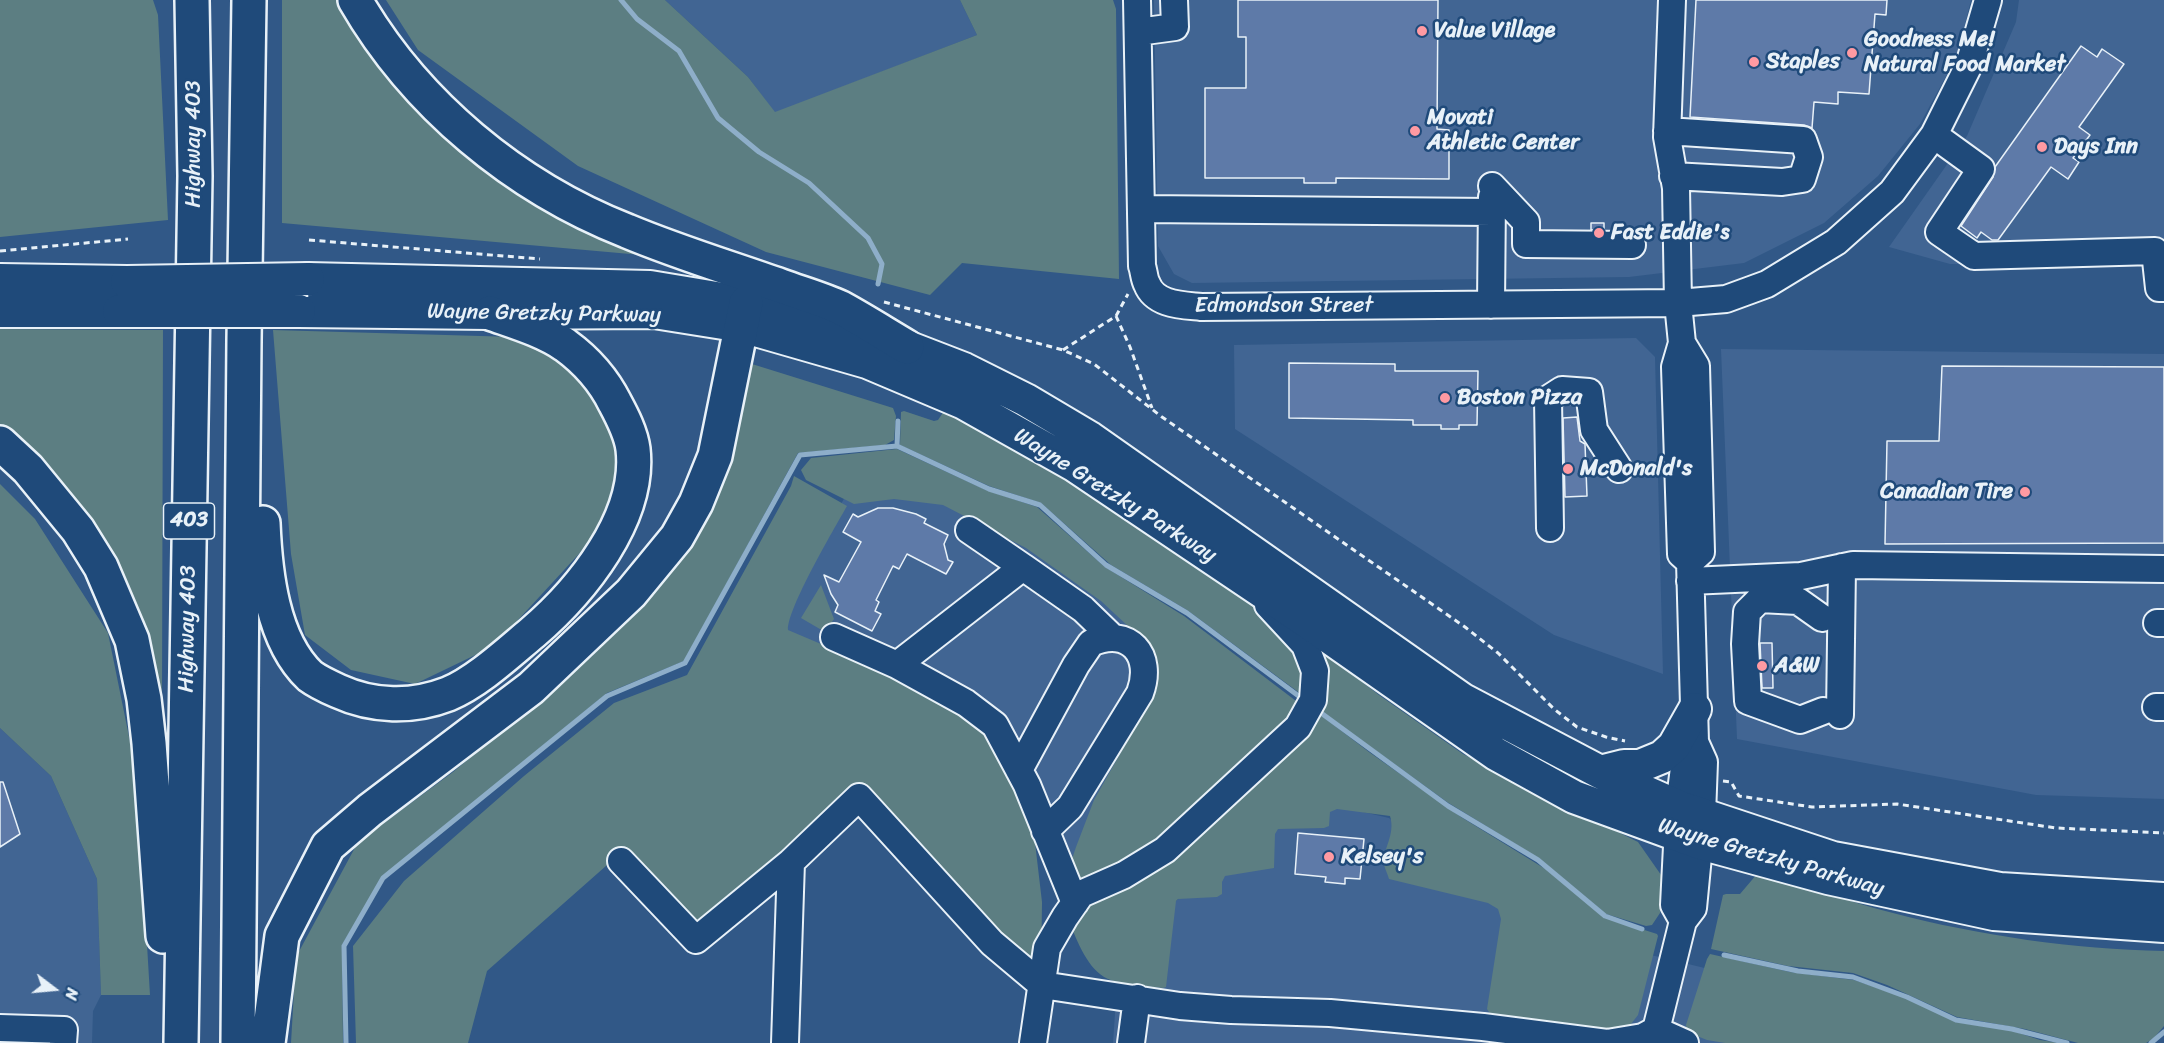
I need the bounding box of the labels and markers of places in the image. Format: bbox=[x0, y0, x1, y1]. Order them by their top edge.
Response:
place label: Value Village bbox=[1434, 18, 1555, 44]
marker: Value Village bbox=[1415, 24, 1429, 38]
place label: Goodness Me! Natural Food Market bbox=[1864, 27, 2065, 78]
marker: Goodness Me! Natural Food Market bbox=[1845, 46, 1859, 60]
place label: Staples bbox=[1766, 49, 1840, 75]
marker: Staples bbox=[1747, 55, 1761, 69]
place label: Movati Athletic Center bbox=[1427, 105, 1579, 156]
marker: Movati Athletic Center bbox=[1408, 124, 1422, 138]
place label: Days Inn bbox=[2054, 134, 2138, 160]
marker: Days Inn bbox=[2035, 140, 2049, 154]
place label: Fast Eddie's bbox=[1611, 220, 1730, 246]
marker: Fast Eddie's bbox=[1592, 226, 1606, 240]
place label: Boston Pizza bbox=[1457, 385, 1582, 411]
marker: Boston Pizza bbox=[1438, 391, 1452, 405]
place label: McDonald's bbox=[1580, 456, 1692, 482]
marker: McDonald's bbox=[1561, 462, 1575, 476]
place label: Canadian Tire bbox=[1880, 479, 2013, 505]
marker: Canadian Tire bbox=[2018, 485, 2032, 499]
place label: A&W bbox=[1774, 653, 1819, 679]
marker: A&W bbox=[1755, 659, 1769, 673]
place label: Kelsey's bbox=[1341, 844, 1423, 870]
marker: Kelsey's bbox=[1322, 850, 1336, 864]

